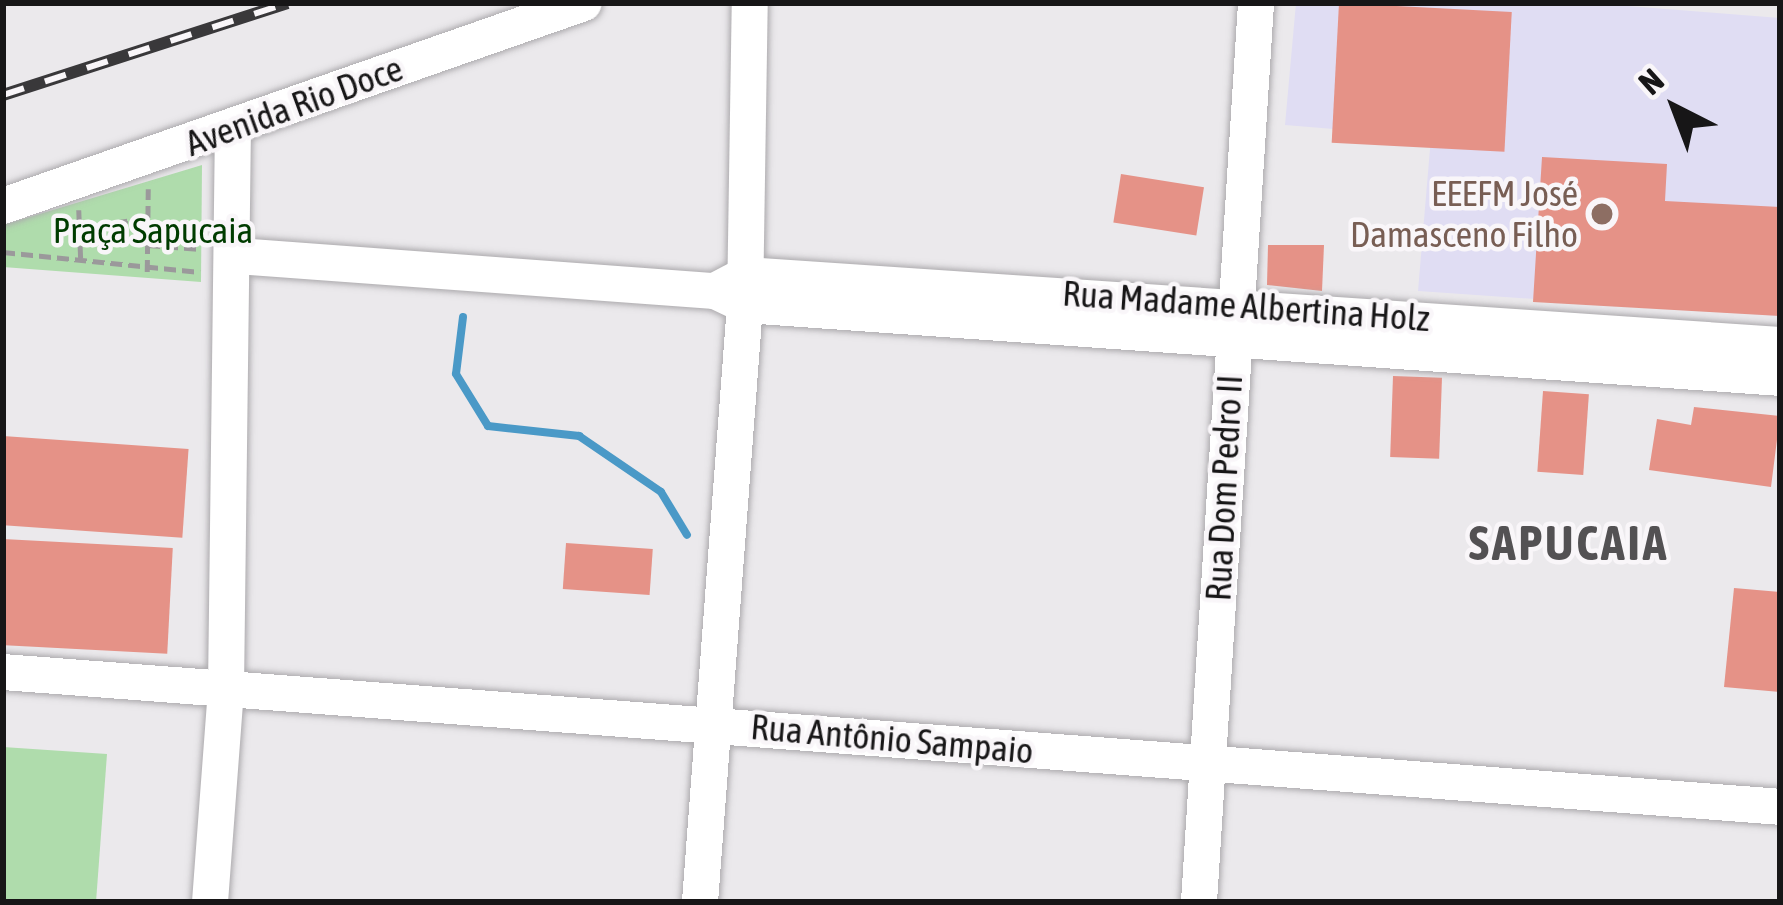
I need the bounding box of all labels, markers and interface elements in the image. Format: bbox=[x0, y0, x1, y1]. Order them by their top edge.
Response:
street label: Avenida Rio Doce bbox=[180, 47, 408, 165]
north arrow bbox=[1615, 48, 1735, 168]
text: N bbox=[1631, 61, 1671, 102]
place label: EEEFM José Damasceno Filho bbox=[1350, 171, 1578, 256]
marker: EEEFM José Damasceno Filho bbox=[1589, 201, 1615, 227]
park label: Praça Sapucaia bbox=[53, 209, 253, 253]
street label: Rua Madame Albertina Holz bbox=[1061, 272, 1431, 340]
street label: Rua Dom Pedro II bbox=[1197, 374, 1251, 602]
district label: SAPUCAIA bbox=[1469, 514, 1669, 572]
street label: Rua Antônio Sampaio bbox=[749, 705, 1035, 773]

